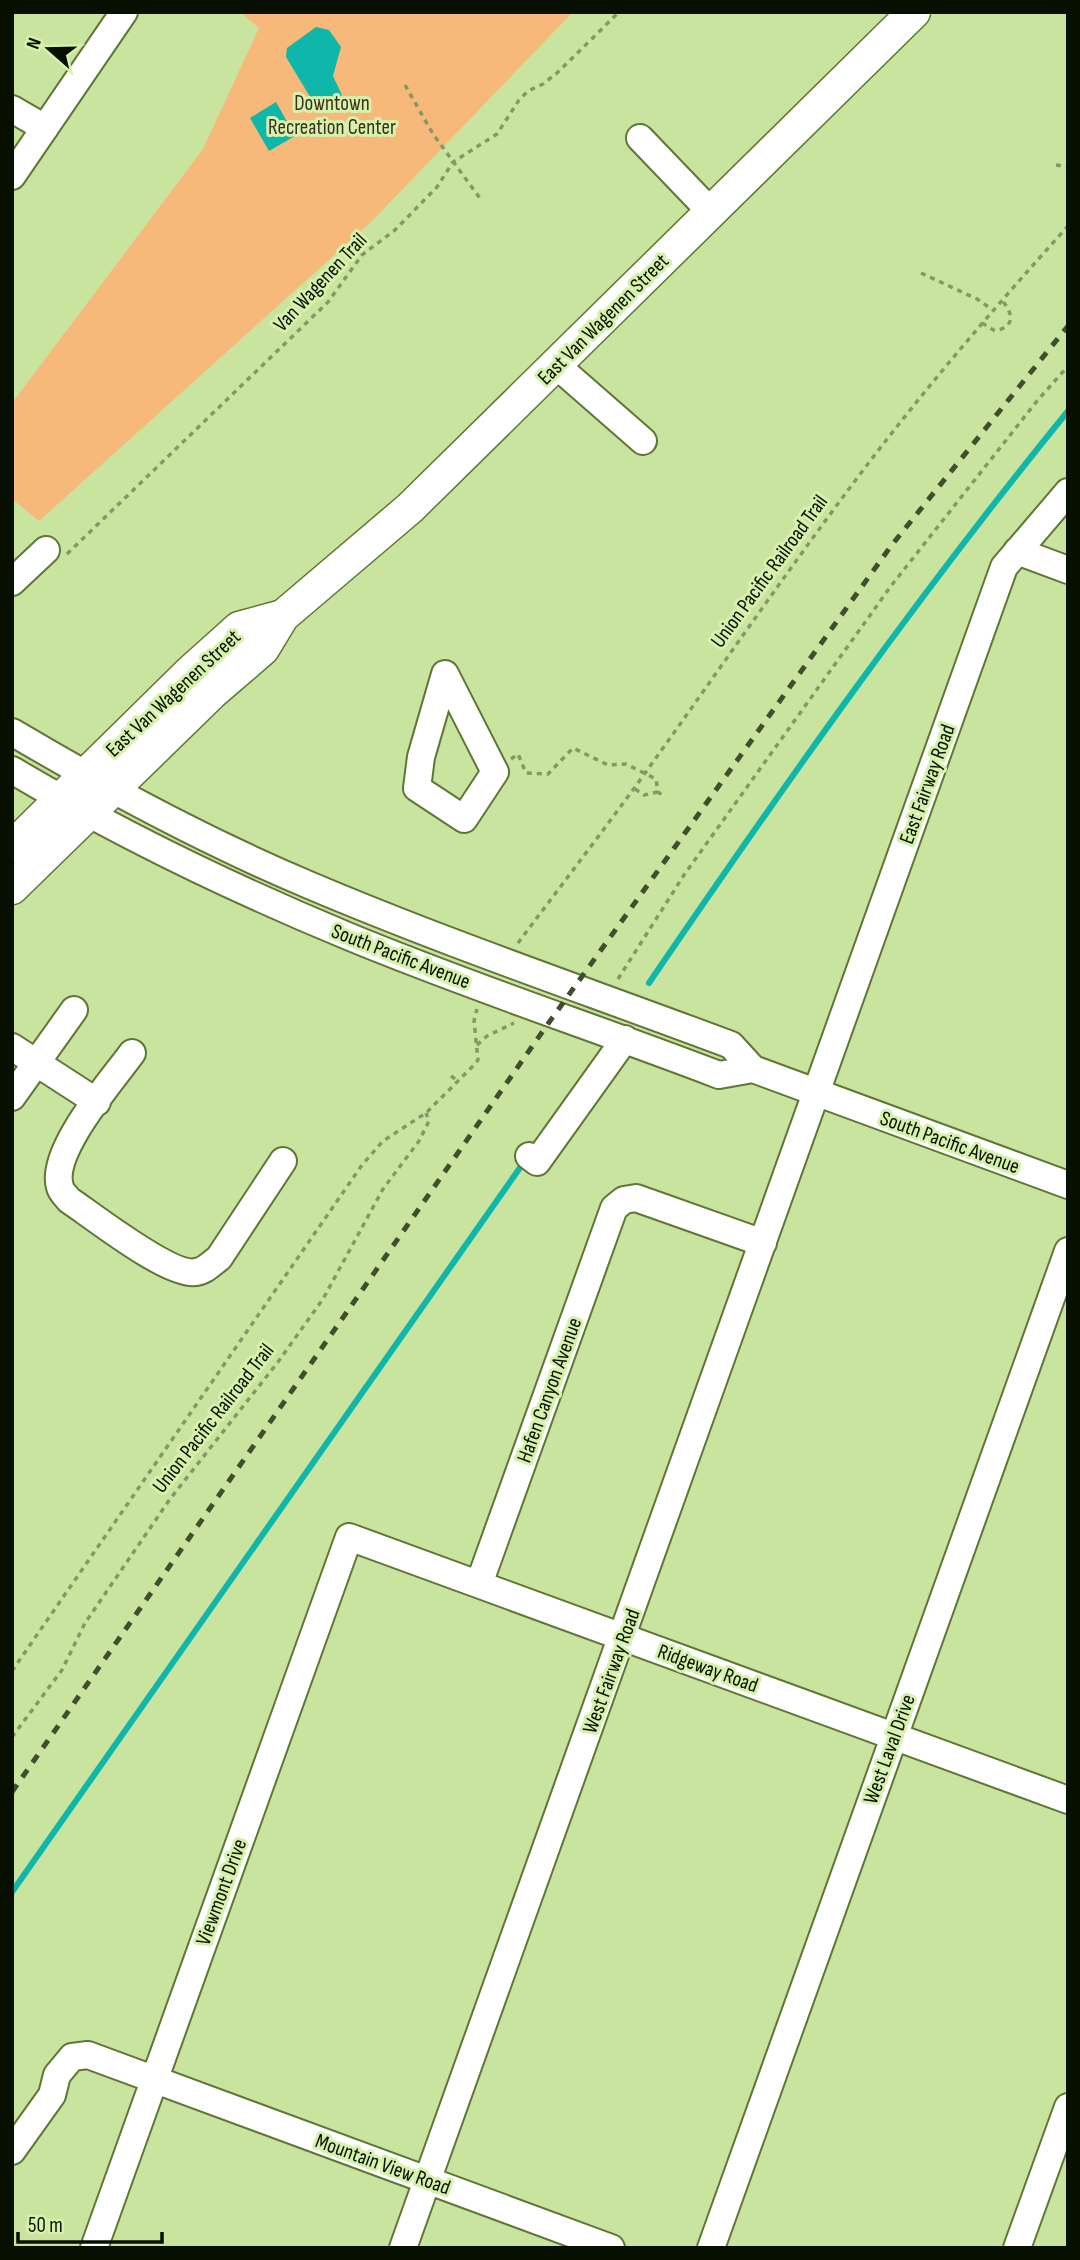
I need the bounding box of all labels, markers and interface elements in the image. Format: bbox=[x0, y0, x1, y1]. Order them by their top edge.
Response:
north arrow bbox=[14, 14, 84, 84]
text: N bbox=[22, 35, 47, 52]
park label: Downtown Recreation Center bbox=[268, 91, 396, 140]
street label: Van Wagenen Trail bbox=[268, 228, 372, 337]
street label: East Van Wagenen Street bbox=[533, 249, 674, 390]
street label: Union Pacific Railroad Trail bbox=[706, 490, 833, 653]
street label: East Van Wagenen Street bbox=[101, 625, 246, 762]
street label: East Fairway Road bbox=[894, 721, 961, 847]
street label: South Pacific Avenue bbox=[328, 919, 474, 994]
street label: South Pacific Avenue bbox=[877, 1106, 1023, 1179]
street label: Hafen Canyon Avenue bbox=[512, 1314, 587, 1466]
street label: Union Pacific Railroad Trail bbox=[147, 1339, 279, 1498]
street label: West Fairway Road bbox=[577, 1605, 646, 1737]
street label: Ridgeway Road bbox=[654, 1639, 761, 1698]
street label: West Laval Drive bbox=[858, 1691, 921, 1807]
street label: Viewmont Drive bbox=[191, 1836, 252, 1949]
street label: Mountain View Road bbox=[312, 2129, 454, 2200]
scale bar bbox=[18, 2200, 161, 2244]
text: 50 m bbox=[28, 2213, 63, 2238]

